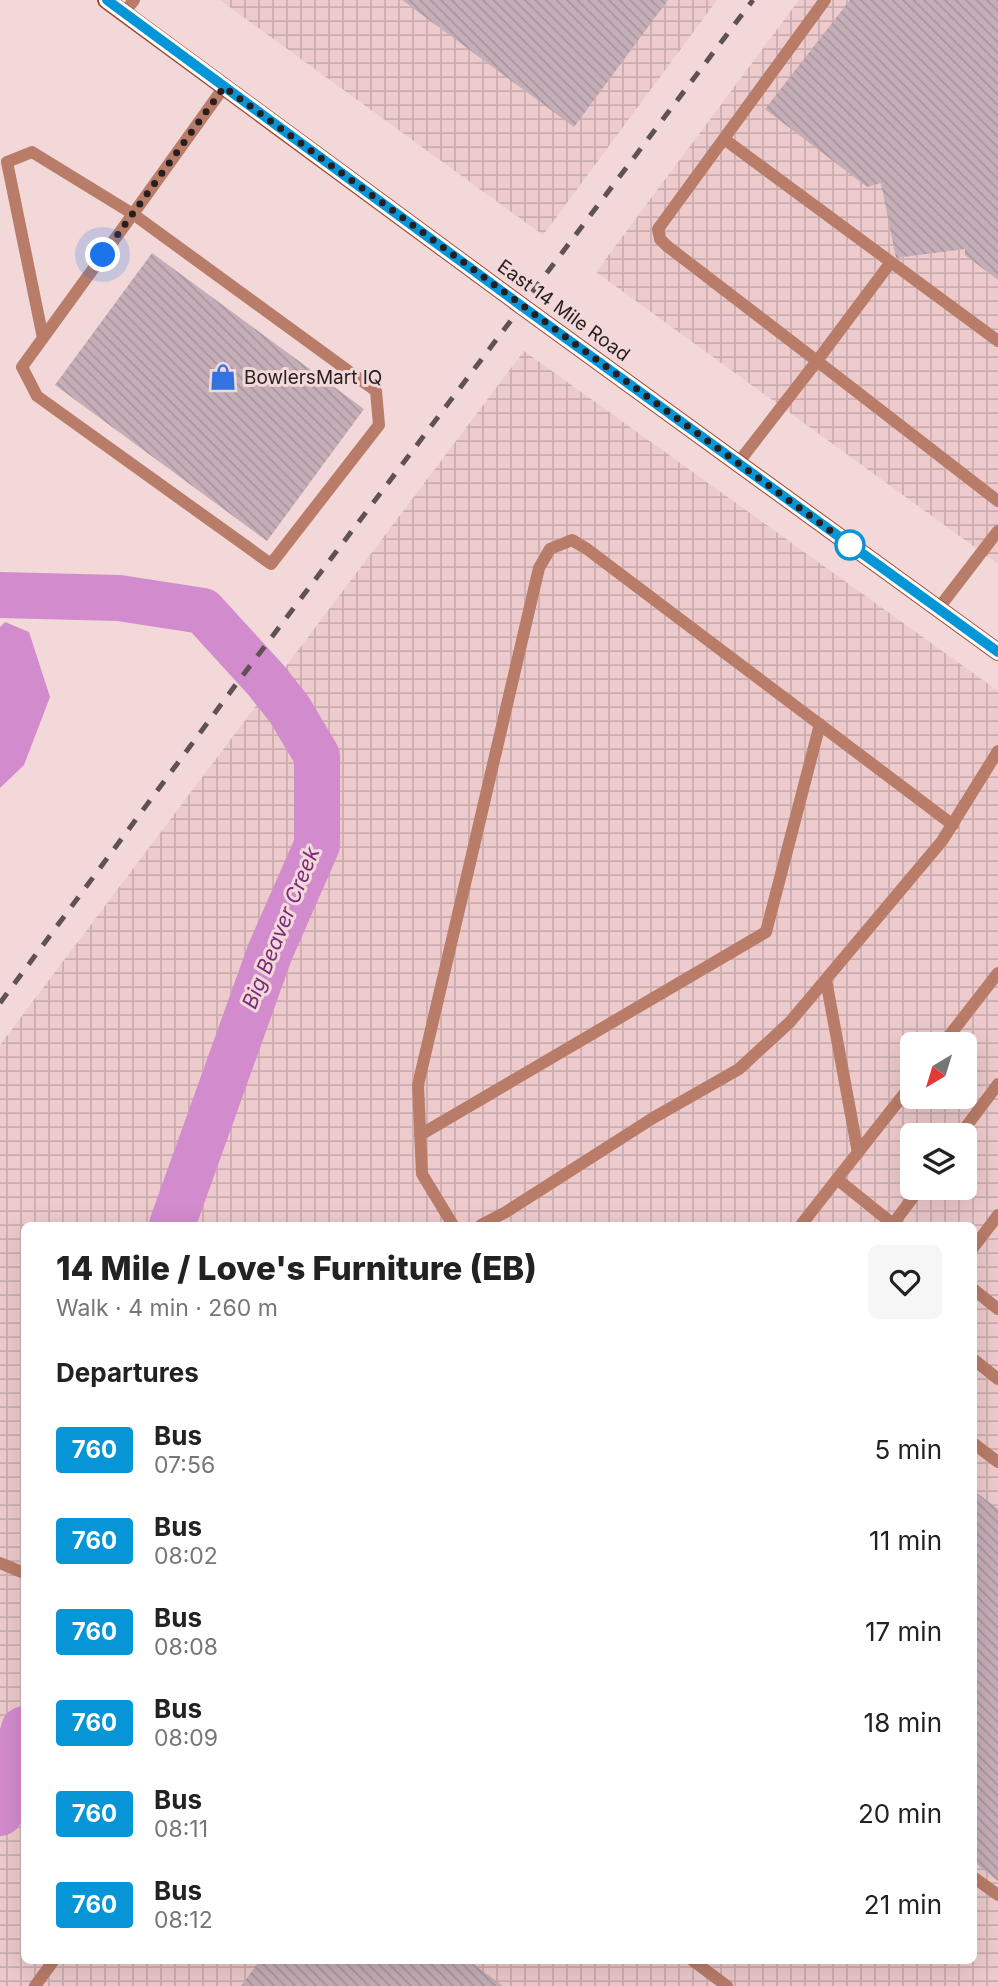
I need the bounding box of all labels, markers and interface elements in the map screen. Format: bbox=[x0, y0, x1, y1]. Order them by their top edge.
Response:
your location bbox=[85, 237, 120, 272]
street label: East 14 Mile Road bbox=[493, 255, 634, 366]
shop icon: BowlersMart IQ bbox=[208, 362, 238, 392]
place label: BowlersMart IQ bbox=[244, 366, 382, 389]
unlabelled marker bbox=[835, 530, 865, 560]
water label: Big Beaver Creek bbox=[237, 843, 325, 1012]
north arrow bbox=[900, 1032, 976, 1110]
map controls bbox=[900, 1032, 977, 1200]
button: layers bbox=[900, 1123, 977, 1200]
button: heart bbox=[868, 1245, 942, 1319]
text: 14 Mile / Love's Furniture (EB) bbox=[56, 1248, 537, 1288]
text: Walk · 4 min · 260 m bbox=[56, 1294, 278, 1322]
text: Departures bbox=[56, 1357, 199, 1388]
text: Bus bbox=[154, 1420, 202, 1451]
text: 5 min bbox=[874, 1434, 942, 1465]
text: 760 bbox=[72, 1435, 117, 1464]
text: 07:56 bbox=[154, 1451, 215, 1479]
text: Bus bbox=[154, 1511, 202, 1542]
text: 11 min bbox=[869, 1525, 942, 1556]
text: 760 bbox=[72, 1526, 117, 1555]
text: 08:02 bbox=[154, 1542, 218, 1570]
text: Bus bbox=[154, 1602, 202, 1633]
text: 17 min bbox=[865, 1616, 942, 1647]
text: 760 bbox=[72, 1617, 117, 1646]
text: 08:08 bbox=[154, 1633, 218, 1661]
text: Bus bbox=[154, 1693, 202, 1724]
text: 18 min bbox=[864, 1707, 942, 1738]
text: 760 bbox=[72, 1708, 117, 1737]
text: 08:09 bbox=[154, 1724, 218, 1752]
text: Bus bbox=[154, 1784, 202, 1815]
text: 20 min bbox=[858, 1798, 942, 1829]
text: 760 bbox=[72, 1799, 117, 1828]
text: 08:11 bbox=[154, 1815, 208, 1843]
text: Bus bbox=[154, 1875, 202, 1906]
text: 21 min bbox=[864, 1889, 942, 1920]
text: 760 bbox=[72, 1890, 117, 1919]
text: 08:12 bbox=[154, 1906, 213, 1934]

